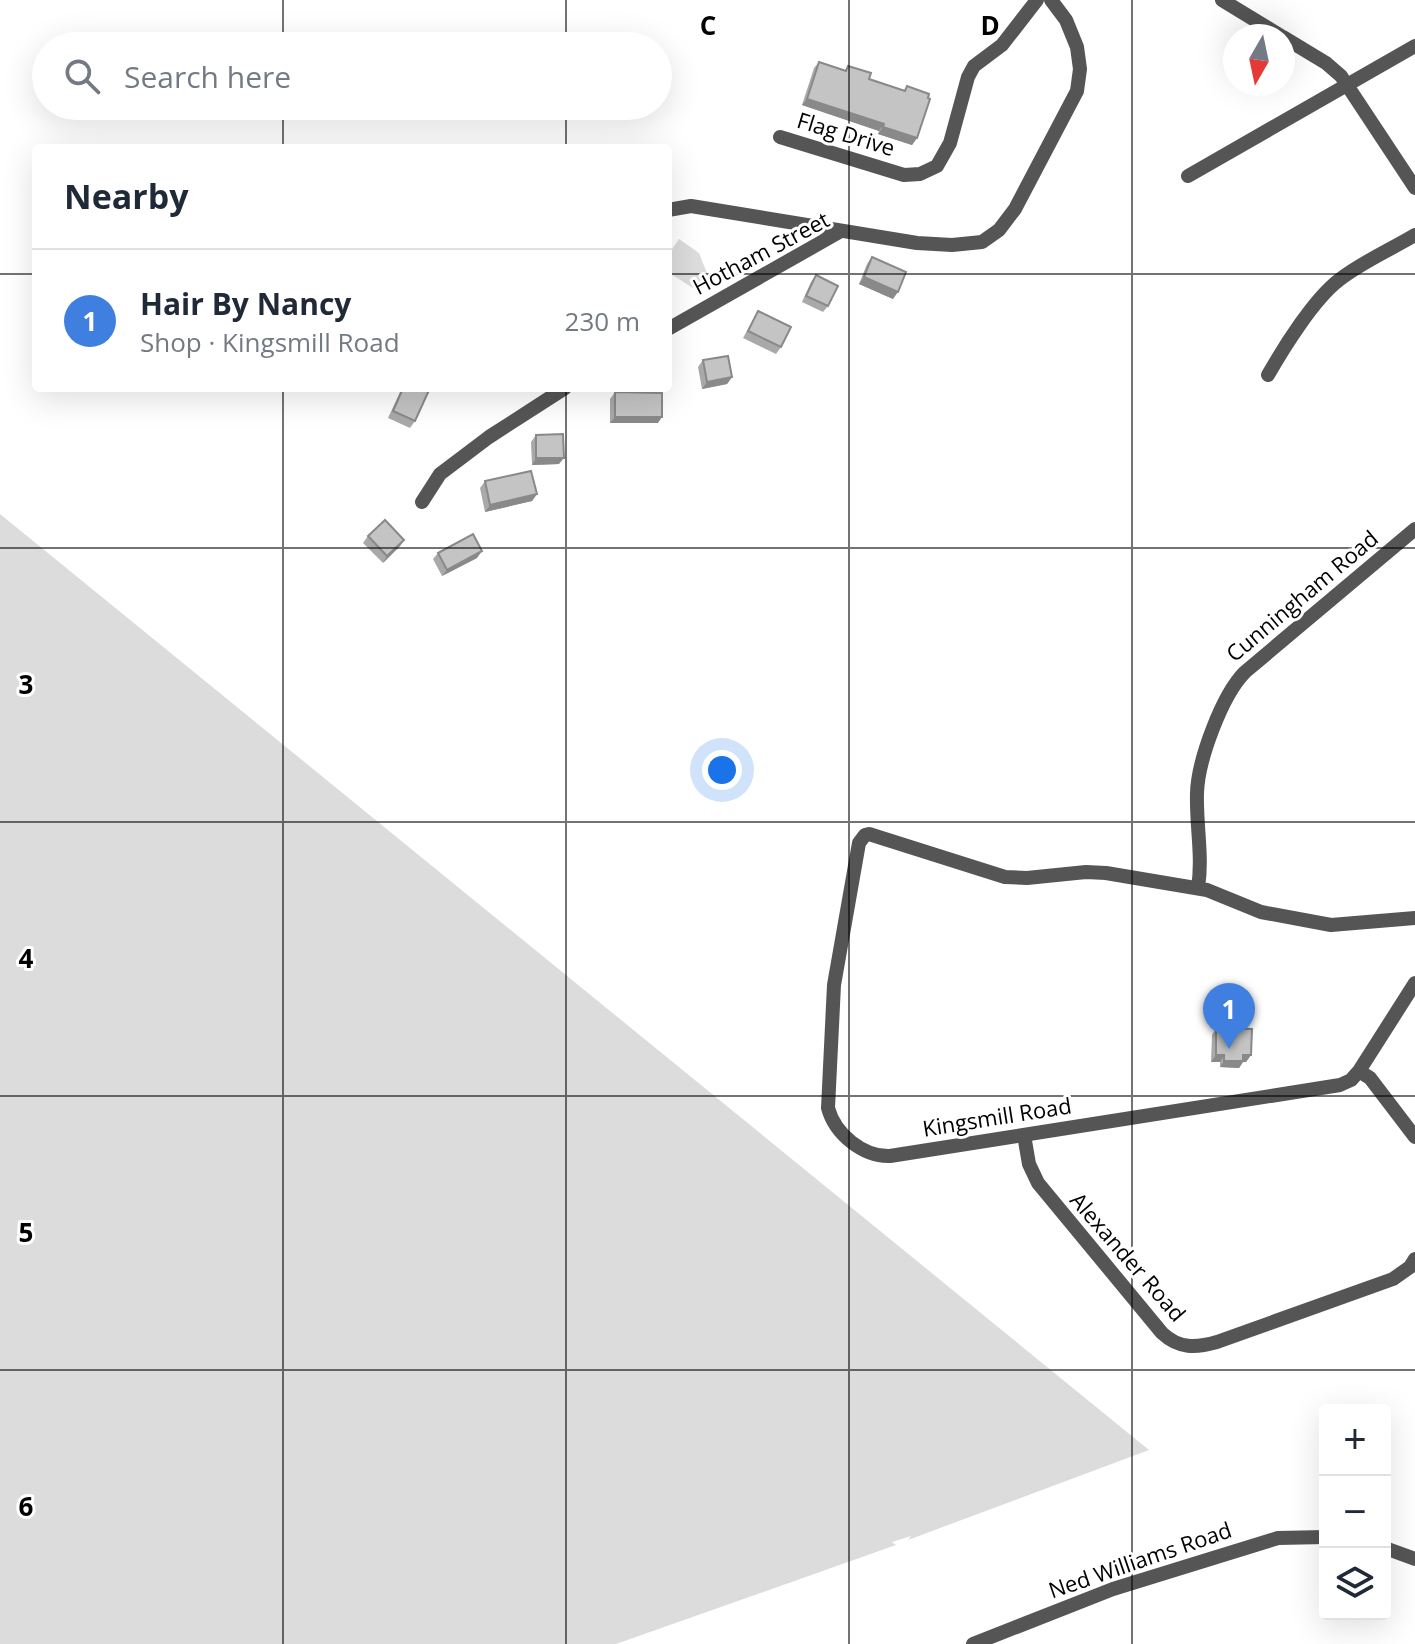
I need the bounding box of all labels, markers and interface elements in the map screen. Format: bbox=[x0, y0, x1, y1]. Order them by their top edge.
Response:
text: C bbox=[700, 7, 716, 43]
text: D bbox=[980, 7, 1000, 43]
north arrow bbox=[1223, 24, 1295, 96]
search box bbox=[32, 32, 672, 120]
icon: search bbox=[60, 54, 104, 98]
text: Search here bbox=[124, 56, 291, 97]
street label: Flag Drive bbox=[794, 104, 899, 162]
text: Nearby bbox=[64, 173, 189, 219]
street label: Hotham Street bbox=[687, 203, 834, 301]
text: Hair By Nancy bbox=[140, 283, 351, 324]
text: 1 bbox=[83, 303, 97, 339]
text: 230 m bbox=[565, 303, 640, 339]
text: Shop · Kingsmill Road bbox=[140, 324, 400, 360]
street label: Cunningham Road bbox=[1219, 523, 1384, 668]
text: 3 bbox=[19, 666, 33, 702]
your location bbox=[702, 750, 742, 790]
text: 4 bbox=[19, 940, 34, 976]
pin: 1 bbox=[1203, 983, 1255, 1049]
street label: Kingsmill Road bbox=[920, 1089, 1073, 1143]
street label: Alexander Road bbox=[1064, 1185, 1193, 1327]
text: 5 bbox=[19, 1214, 33, 1250]
map controls bbox=[1319, 1404, 1391, 1620]
button: + bbox=[1319, 1404, 1391, 1476]
button: − bbox=[1319, 1476, 1391, 1548]
text: 6 bbox=[19, 1488, 34, 1524]
street label: Ned Williams Road bbox=[1044, 1514, 1235, 1604]
button: layers bbox=[1319, 1548, 1391, 1620]

